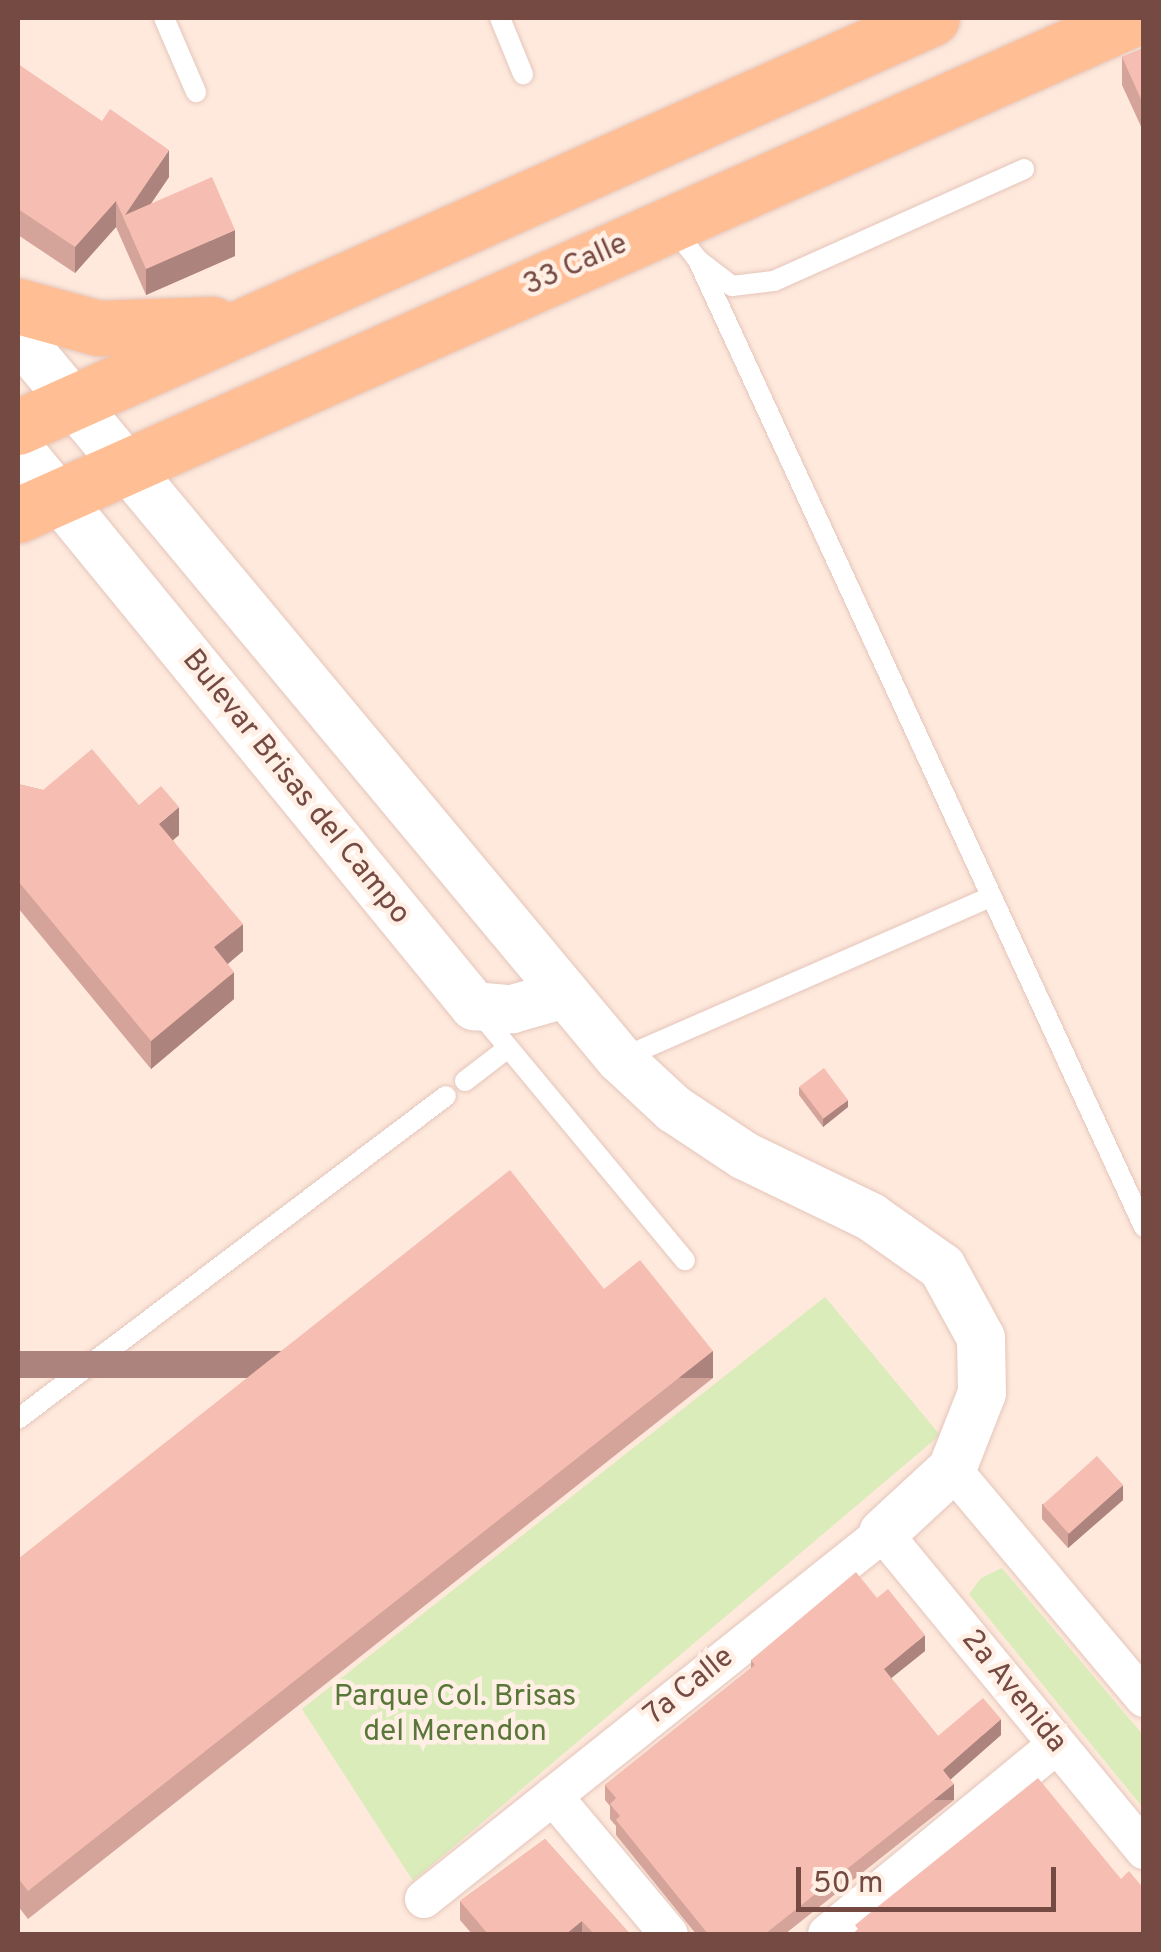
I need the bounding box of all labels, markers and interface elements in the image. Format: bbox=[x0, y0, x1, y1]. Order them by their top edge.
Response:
street label: 33 Calle bbox=[518, 227, 634, 305]
street label: Bulevar Brisas del Campo bbox=[173, 644, 417, 932]
street label: 2a Avenida bbox=[952, 1623, 1074, 1761]
street label: 7a Calle bbox=[638, 1640, 742, 1734]
park label: Parque Col. Brisas del Merendon bbox=[334, 1680, 576, 1750]
scale bar bbox=[801, 1847, 1061, 1909]
text: 50 m bbox=[813, 1866, 883, 1903]

